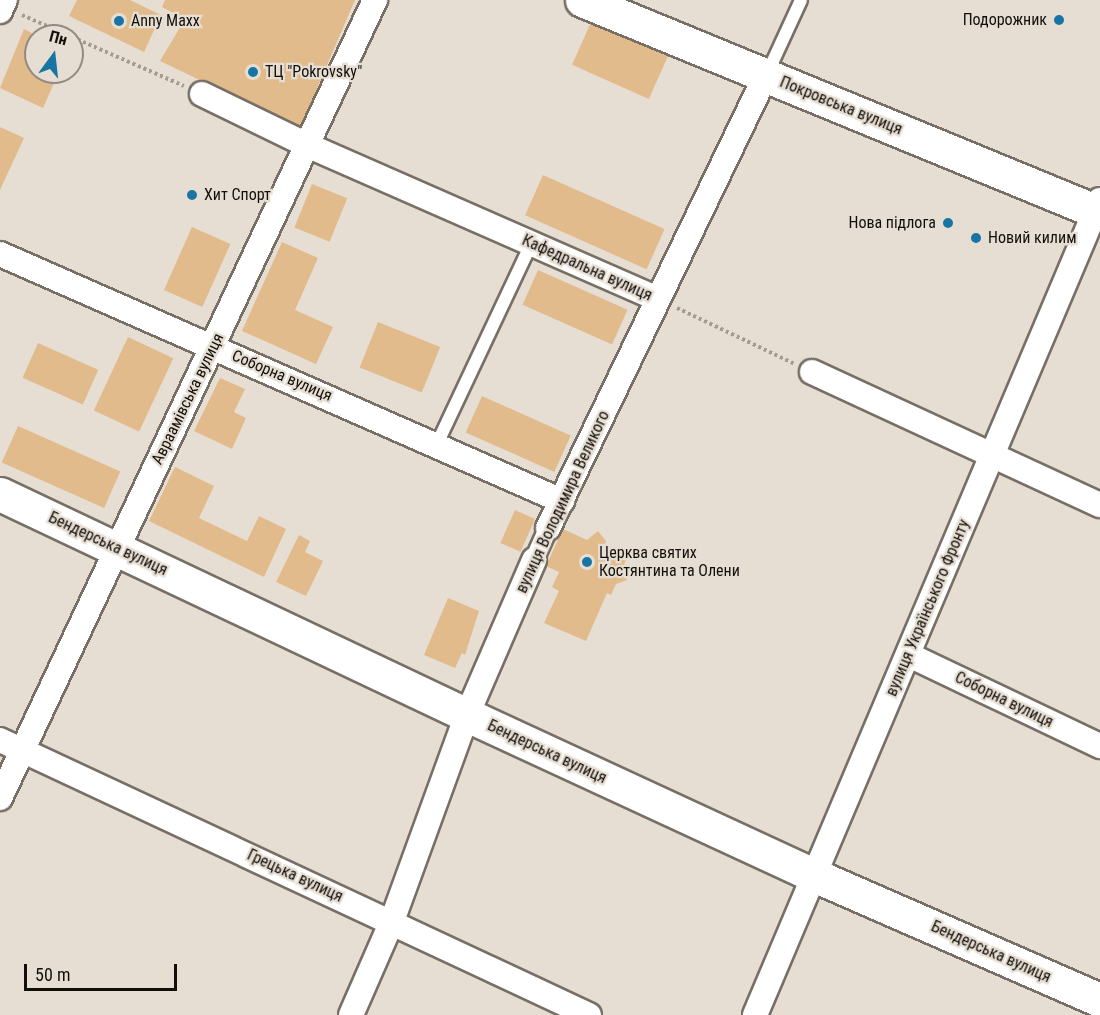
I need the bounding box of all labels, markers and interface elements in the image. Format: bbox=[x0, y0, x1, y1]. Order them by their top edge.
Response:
place label: Подорожник bbox=[963, 10, 1047, 30]
place label: Anny Maxx bbox=[131, 11, 200, 31]
marker: Подорожник bbox=[1052, 13, 1066, 27]
marker: Anny Maxx bbox=[112, 14, 126, 28]
north arrow bbox=[24, 24, 84, 84]
text: Пн bbox=[47, 27, 69, 50]
place label: ТЦ "Pokrovsky" bbox=[265, 62, 362, 82]
marker: ТЦ "Pokrovsky" bbox=[246, 65, 260, 79]
street label: Покровська вулиця bbox=[777, 73, 905, 139]
place label: Хит Спорт bbox=[204, 185, 271, 205]
marker: Хит Спорт bbox=[185, 188, 199, 202]
place label: Нова підлога bbox=[848, 213, 936, 233]
marker: Нова підлога bbox=[941, 216, 955, 230]
place label: Новий килим bbox=[988, 228, 1076, 248]
street label: Кафедральна вулиця bbox=[519, 231, 655, 305]
marker: Новий килим bbox=[969, 231, 983, 245]
street label: Авраамівська вулиця bbox=[148, 330, 228, 468]
street label: Соборна вулиця bbox=[229, 346, 335, 406]
street label: вулиця Володимира Великого bbox=[512, 408, 614, 596]
street label: Бендерська вулиця bbox=[45, 508, 171, 580]
street label: вулиця Українського Фронту bbox=[882, 517, 974, 699]
place label: Церква святих Костянтина та Олени bbox=[599, 543, 740, 581]
marker: Церква святих Костянтина та Олени bbox=[580, 555, 594, 569]
street label: Соборна вулиця bbox=[952, 668, 1056, 732]
street label: Бендерська вулиця bbox=[484, 716, 610, 788]
street label: Грецька вулиця bbox=[244, 845, 346, 907]
street label: Бендерська вулиця bbox=[928, 917, 1054, 987]
scale bar bbox=[27, 952, 180, 990]
text: 50 m bbox=[35, 964, 70, 985]

